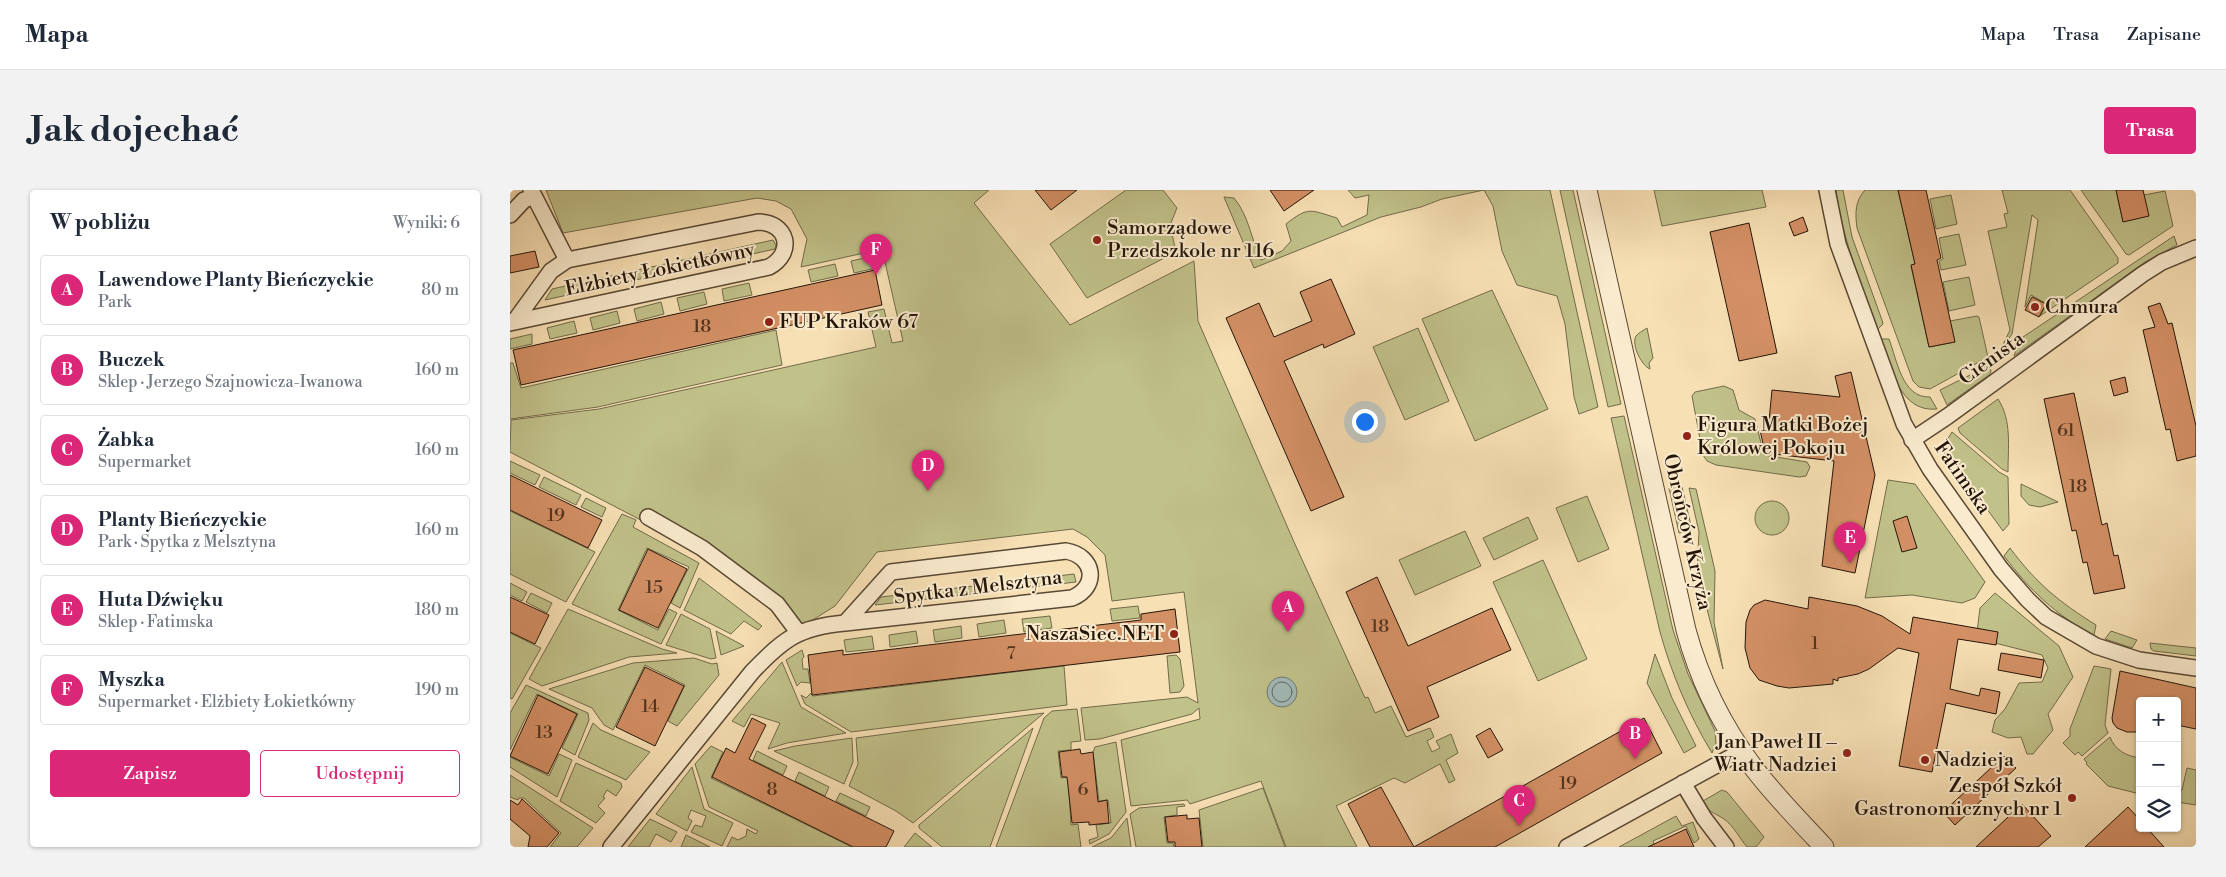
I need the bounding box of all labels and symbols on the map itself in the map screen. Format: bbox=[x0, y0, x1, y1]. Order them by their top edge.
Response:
place label: Samorządowe Przedszkole nr 116 bbox=[1107, 216, 1274, 264]
pin: F bbox=[860, 234, 892, 275]
marker: Samorządowe Przedszkole nr 116 bbox=[1091, 234, 1103, 246]
street label: Elżbiety Łokietkówny bbox=[563, 238, 757, 302]
place label: Chmura bbox=[2045, 295, 2119, 320]
marker: Chmura bbox=[2029, 301, 2041, 313]
place label: FUP Kraków 67 bbox=[779, 310, 918, 335]
house number: 18 bbox=[693, 315, 711, 338]
marker: FUP Kraków 67 bbox=[763, 316, 775, 328]
street label: Cienista bbox=[1954, 326, 2031, 391]
your location bbox=[1352, 409, 1378, 435]
place label: Figura Matki Bożej Królowej Pokoju bbox=[1697, 413, 1869, 461]
house number: 61 bbox=[2057, 419, 2075, 442]
marker: Figura Matki Bożej Królowej Pokoju bbox=[1681, 430, 1693, 442]
street label: Fatimska bbox=[1928, 437, 1997, 520]
pin: D bbox=[912, 450, 944, 491]
street label: Obrońców Krzyża bbox=[1657, 451, 1717, 613]
house number: 18 bbox=[2069, 475, 2087, 498]
house number: 19 bbox=[547, 504, 565, 527]
pin: E bbox=[1834, 522, 1866, 563]
street label: Spytka z Melsztyna bbox=[892, 565, 1064, 611]
house number: 15 bbox=[645, 576, 663, 599]
pin: A bbox=[1272, 591, 1304, 632]
house number: 18 bbox=[1371, 615, 1389, 638]
place label: NaszaSiec.NET bbox=[1025, 622, 1164, 647]
marker: NaszaSiec.NET bbox=[1168, 628, 1180, 640]
house number: 1 bbox=[1811, 632, 1819, 655]
house number: 7 bbox=[1006, 642, 1016, 665]
house number: 14 bbox=[641, 695, 659, 718]
pin: B bbox=[1619, 718, 1651, 759]
house number: 13 bbox=[535, 721, 553, 744]
place label: Jan Paweł II – Wiatr Nadziei bbox=[1713, 730, 1837, 778]
marker: Jan Paweł II – Wiatr Nadziei bbox=[1841, 747, 1853, 759]
place label: Nadzieja bbox=[1935, 748, 2015, 773]
marker: Nadzieja bbox=[1919, 754, 1931, 766]
house number: 19 bbox=[1559, 772, 1577, 795]
place label: Zespół Szkół Gastronomicznych nr 1 bbox=[1854, 774, 2062, 822]
house number: 8 bbox=[766, 778, 778, 801]
house number: 6 bbox=[1078, 778, 1089, 801]
pin: C bbox=[1503, 785, 1535, 826]
marker: Zespół Szkół Gastronomicznych nr 1 bbox=[2066, 792, 2078, 804]

